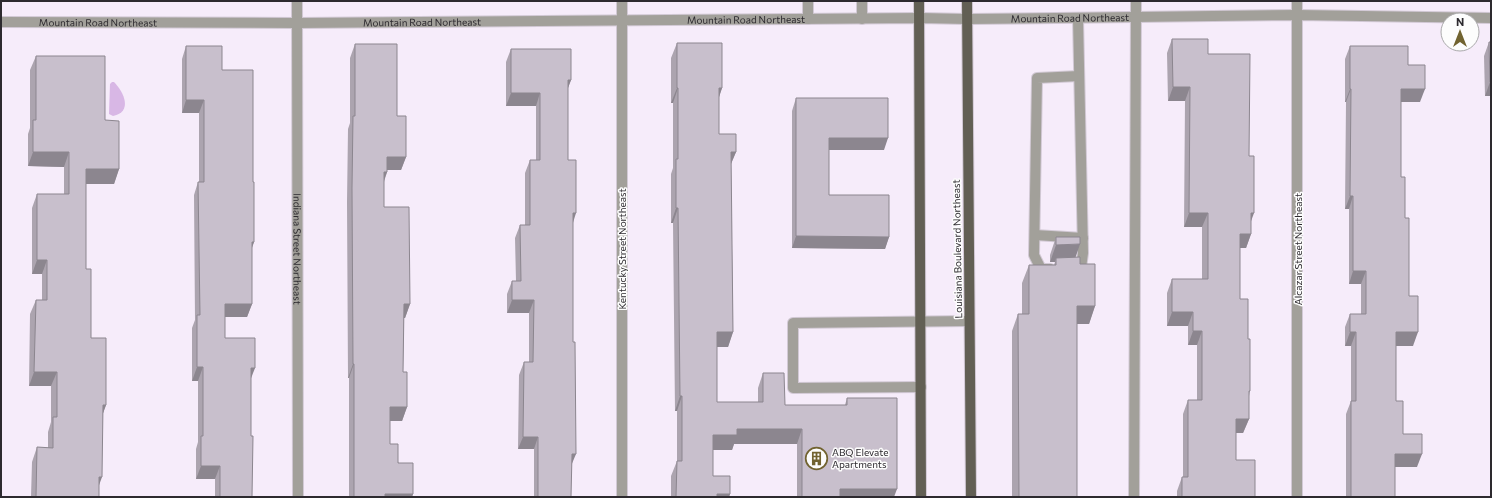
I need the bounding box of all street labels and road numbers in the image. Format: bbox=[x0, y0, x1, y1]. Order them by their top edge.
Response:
street label: Mountain Road Northeast bbox=[1011, 11, 1129, 24]
street label: Mountain Road Northeast bbox=[687, 13, 805, 26]
street label: Mountain Road Northeast bbox=[39, 16, 157, 29]
street label: Mountain Road Northeast bbox=[363, 16, 481, 28]
street label: Louisiana Boulevard Northeast bbox=[950, 179, 964, 319]
street label: Kentucky Street Northeast bbox=[616, 188, 628, 310]
street label: Indiana Street Northeast bbox=[291, 193, 304, 305]
street label: Alcazar Street Northeast bbox=[1292, 193, 1304, 305]

